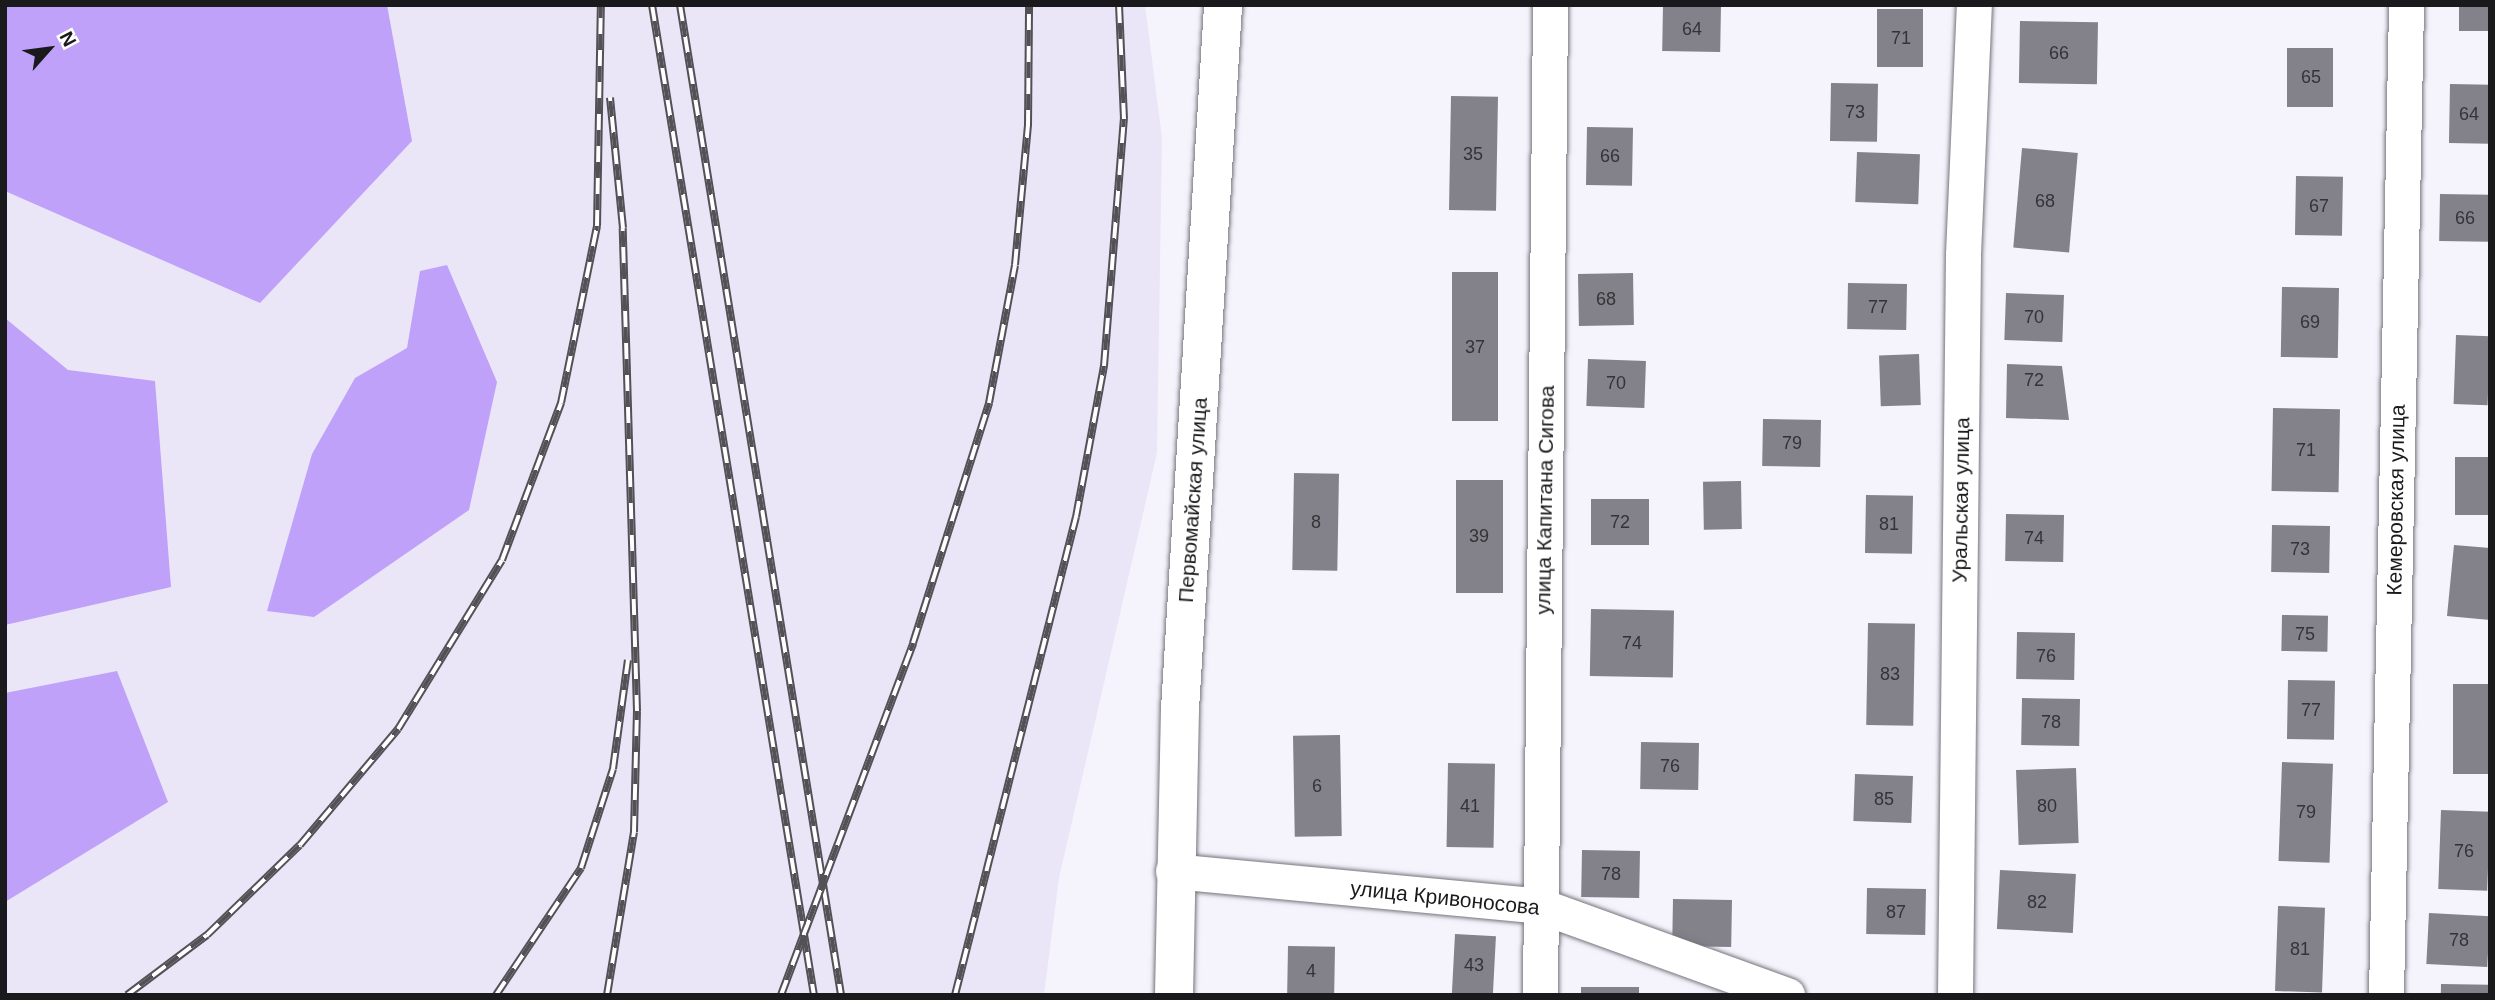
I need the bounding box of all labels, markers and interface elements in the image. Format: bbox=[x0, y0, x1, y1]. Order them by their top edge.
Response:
north arrow bbox=[14, 14, 84, 84]
house number: 64 bbox=[1682, 18, 1702, 40]
house number: 71 bbox=[1891, 27, 1911, 49]
text: N bbox=[55, 28, 80, 50]
house number: 66 bbox=[2049, 42, 2069, 64]
house number: 65 bbox=[2301, 66, 2321, 88]
house number: 73 bbox=[1845, 101, 1865, 123]
house number: 64 bbox=[2459, 103, 2479, 125]
house number: 35 bbox=[1463, 143, 1483, 165]
house number: 66 bbox=[1600, 145, 1620, 167]
house number: 68 bbox=[2035, 190, 2055, 212]
house number: 67 bbox=[2309, 195, 2329, 217]
house number: 66 bbox=[2455, 207, 2475, 229]
house number: 68 bbox=[1596, 288, 1616, 310]
house number: 77 bbox=[1868, 296, 1888, 318]
house number: 70 bbox=[2024, 306, 2044, 328]
house number: 69 bbox=[2300, 311, 2320, 333]
house number: 37 bbox=[1465, 336, 1485, 358]
house number: 72 bbox=[2024, 369, 2044, 391]
house number: 70 bbox=[1606, 372, 1626, 394]
street label: улица Капитана Сигова bbox=[1530, 385, 1560, 615]
street label: Первомайская улица bbox=[1173, 397, 1213, 603]
street label: Кемеровская улица bbox=[2382, 404, 2410, 596]
street label: Уральская улица bbox=[1947, 417, 1975, 583]
house number: 79 bbox=[1782, 432, 1802, 454]
house number: 71 bbox=[2296, 439, 2316, 461]
house number: 8 bbox=[1311, 511, 1321, 533]
house number: 72 bbox=[1610, 511, 1630, 533]
house number: 81 bbox=[1879, 513, 1899, 535]
house number: 39 bbox=[1469, 525, 1489, 547]
house number: 74 bbox=[2024, 527, 2044, 549]
house number: 73 bbox=[2290, 538, 2310, 560]
house number: 75 bbox=[2295, 623, 2315, 645]
house number: 74 bbox=[1622, 632, 1642, 654]
house number: 76 bbox=[2036, 645, 2056, 667]
house number: 83 bbox=[1880, 663, 1900, 685]
house number: 77 bbox=[2301, 699, 2321, 721]
house number: 78 bbox=[2041, 711, 2061, 733]
house number: 76 bbox=[1660, 755, 1680, 777]
house number: 6 bbox=[1312, 775, 1322, 797]
house number: 85 bbox=[1874, 788, 1894, 810]
house number: 41 bbox=[1460, 795, 1480, 817]
house number: 80 bbox=[2037, 795, 2057, 817]
house number: 79 bbox=[2296, 801, 2316, 823]
house number: 76 bbox=[2454, 840, 2474, 862]
house number: 78 bbox=[1601, 863, 1621, 885]
street label: улица Кривоносова bbox=[1349, 876, 1541, 920]
house number: 82 bbox=[2027, 891, 2047, 913]
house number: 87 bbox=[1886, 901, 1906, 923]
house number: 78 bbox=[2449, 929, 2469, 951]
house number: 81 bbox=[2290, 938, 2310, 960]
house number: 43 bbox=[1464, 954, 1484, 976]
house number: 4 bbox=[1306, 960, 1316, 982]

